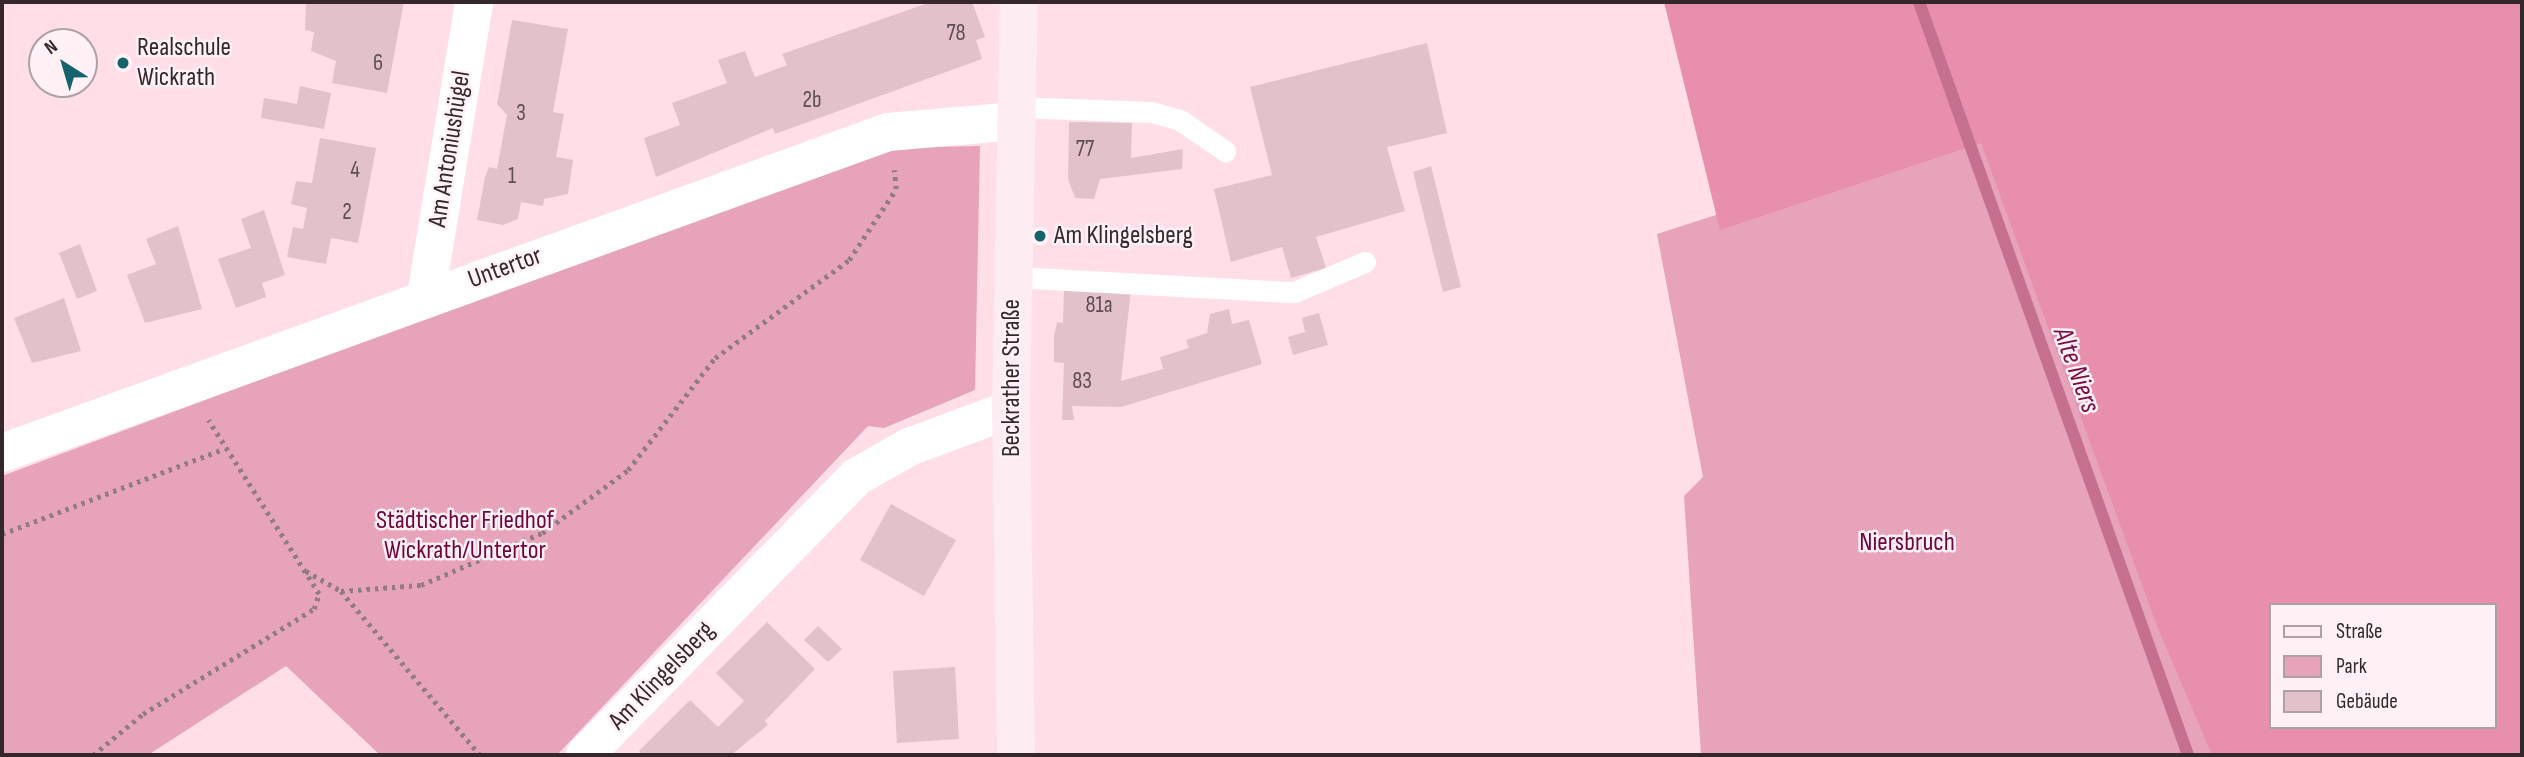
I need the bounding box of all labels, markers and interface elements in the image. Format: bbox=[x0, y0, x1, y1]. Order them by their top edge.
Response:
house number: 78 bbox=[946, 19, 966, 47]
north arrow bbox=[28, 28, 98, 98]
place label: Realschule Wickrath bbox=[137, 32, 231, 94]
text: N bbox=[40, 35, 62, 60]
house number: 6 bbox=[373, 49, 383, 77]
marker: Realschule Wickrath bbox=[115, 55, 131, 71]
street label: Am Antoniushügel bbox=[422, 69, 478, 229]
house number: 2b bbox=[802, 86, 822, 114]
house number: 3 bbox=[516, 99, 526, 127]
house number: 77 bbox=[1076, 135, 1094, 163]
house number: 4 bbox=[350, 156, 360, 184]
house number: 1 bbox=[508, 162, 516, 190]
house number: 2 bbox=[342, 198, 352, 226]
place label: Am Klingelsberg bbox=[1054, 220, 1193, 252]
marker: Am Klingelsberg bbox=[1032, 228, 1048, 244]
street label: Untertor bbox=[464, 240, 546, 296]
house number: 81a bbox=[1085, 291, 1113, 319]
street label: Beckrather Straße bbox=[996, 299, 1028, 457]
water label: Alte Niers bbox=[2045, 323, 2107, 417]
house number: 83 bbox=[1072, 367, 1092, 395]
park label: Städtischer Friedhof Wickrath/Untertor bbox=[376, 505, 554, 566]
park label: Niersbruch bbox=[1859, 527, 1955, 559]
legend bbox=[2268, 603, 2496, 729]
street label: Am Klingelsberg bbox=[603, 615, 721, 737]
text: Straße bbox=[2336, 619, 2382, 644]
text: Park bbox=[2336, 654, 2367, 679]
text: Gebäude bbox=[2336, 689, 2398, 714]

